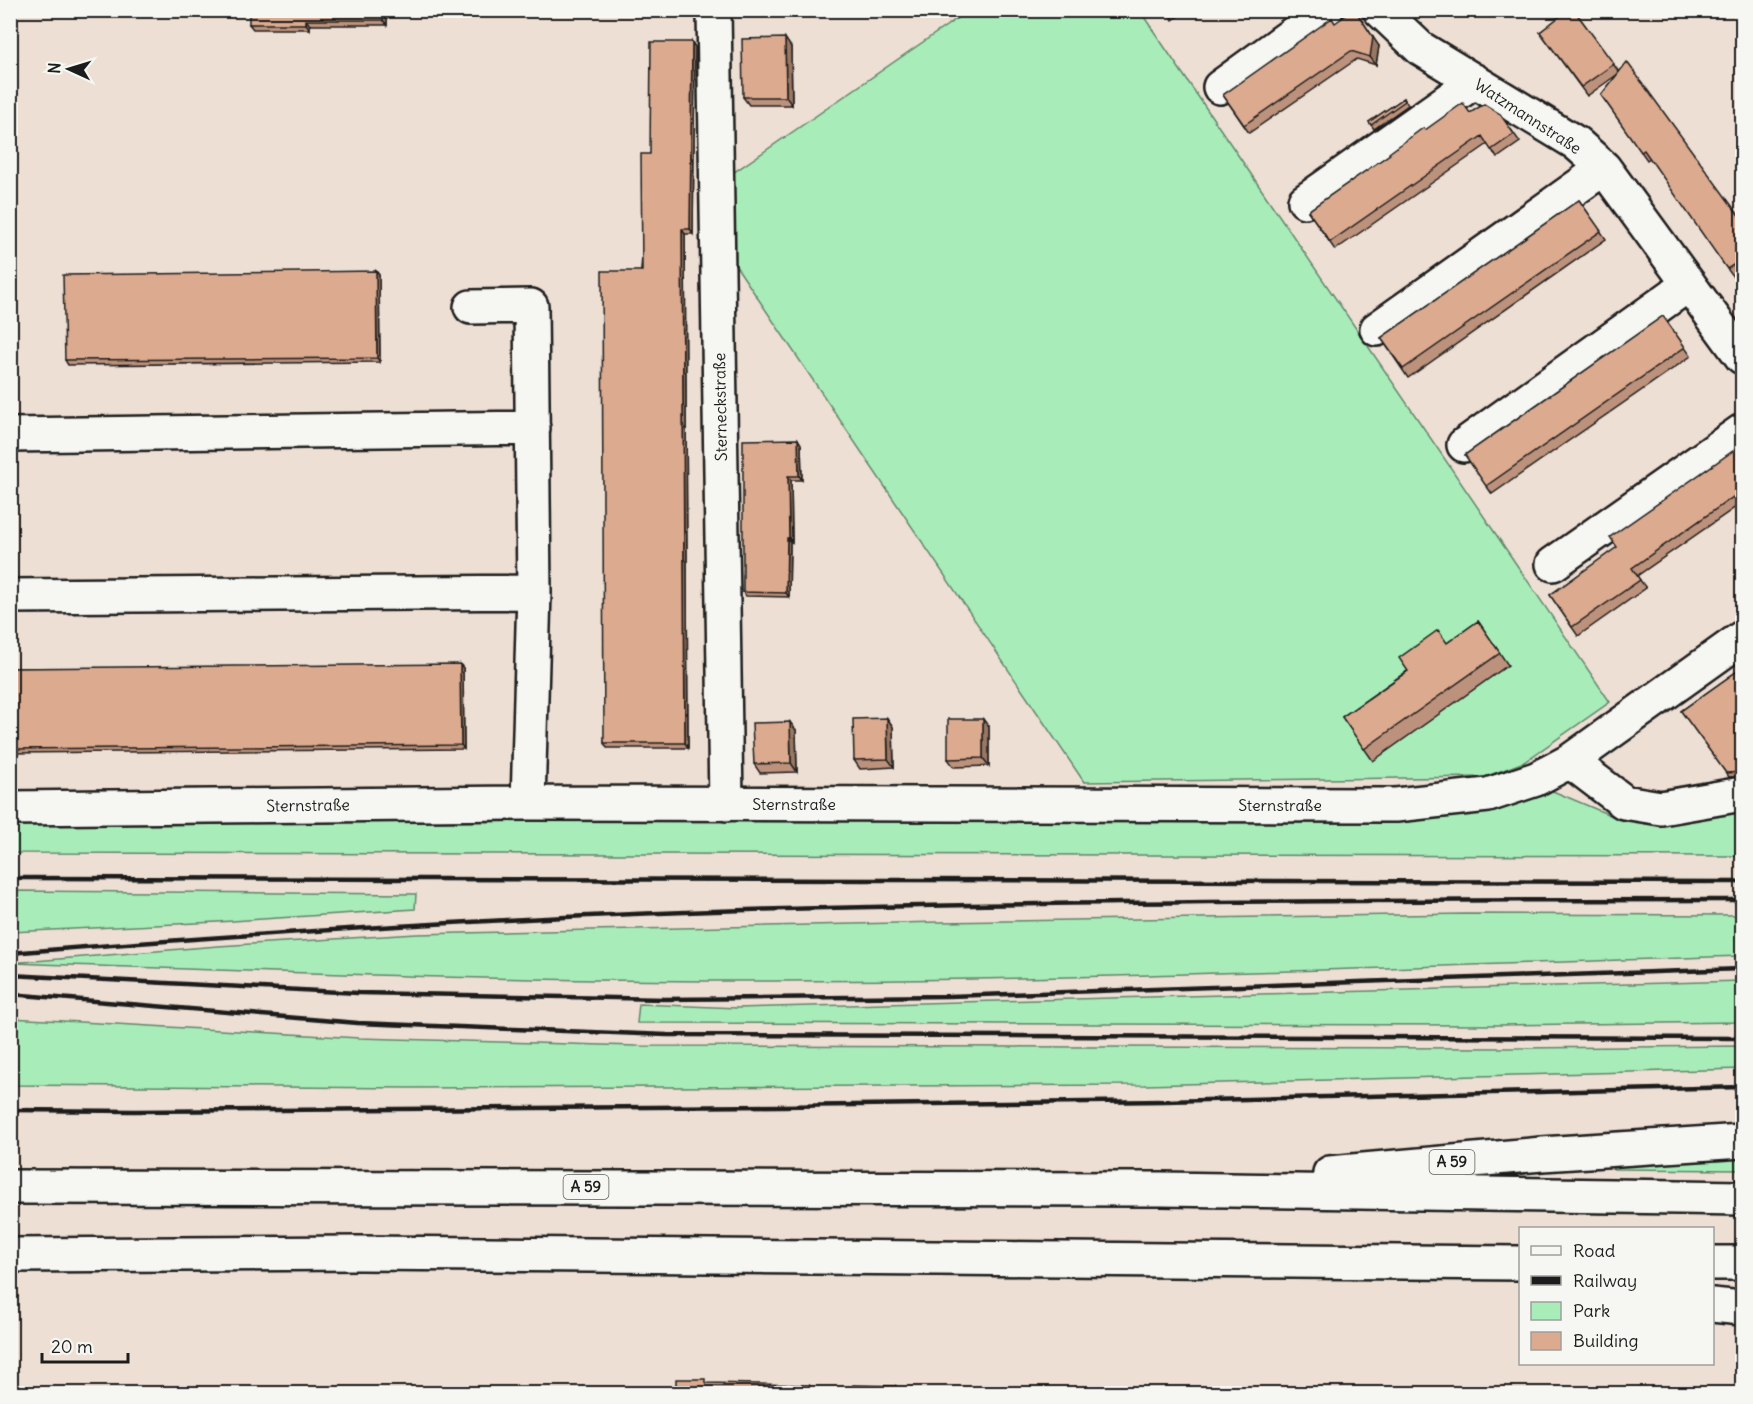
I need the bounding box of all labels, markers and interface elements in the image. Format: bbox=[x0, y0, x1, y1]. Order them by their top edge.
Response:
north arrow bbox=[39, 39, 99, 99]
text: N bbox=[44, 62, 64, 74]
street label: Watzmannstraße bbox=[1471, 74, 1585, 158]
street label: Sterneckstraße bbox=[709, 352, 731, 462]
street label: Sternstraße bbox=[266, 794, 350, 816]
street label: Sternstraße bbox=[752, 794, 836, 814]
street label: Sternstraße bbox=[1238, 795, 1322, 815]
road number: A 59 bbox=[1430, 1150, 1474, 1174]
road number: A 59 bbox=[564, 1175, 608, 1199]
legend bbox=[1519, 1227, 1714, 1365]
text: Road bbox=[1573, 1239, 1616, 1262]
text: Railway bbox=[1573, 1269, 1637, 1292]
text: Park bbox=[1573, 1299, 1610, 1322]
scale bar bbox=[42, 1326, 128, 1364]
text: Building bbox=[1573, 1329, 1638, 1352]
text: 20 m bbox=[51, 1335, 93, 1358]

